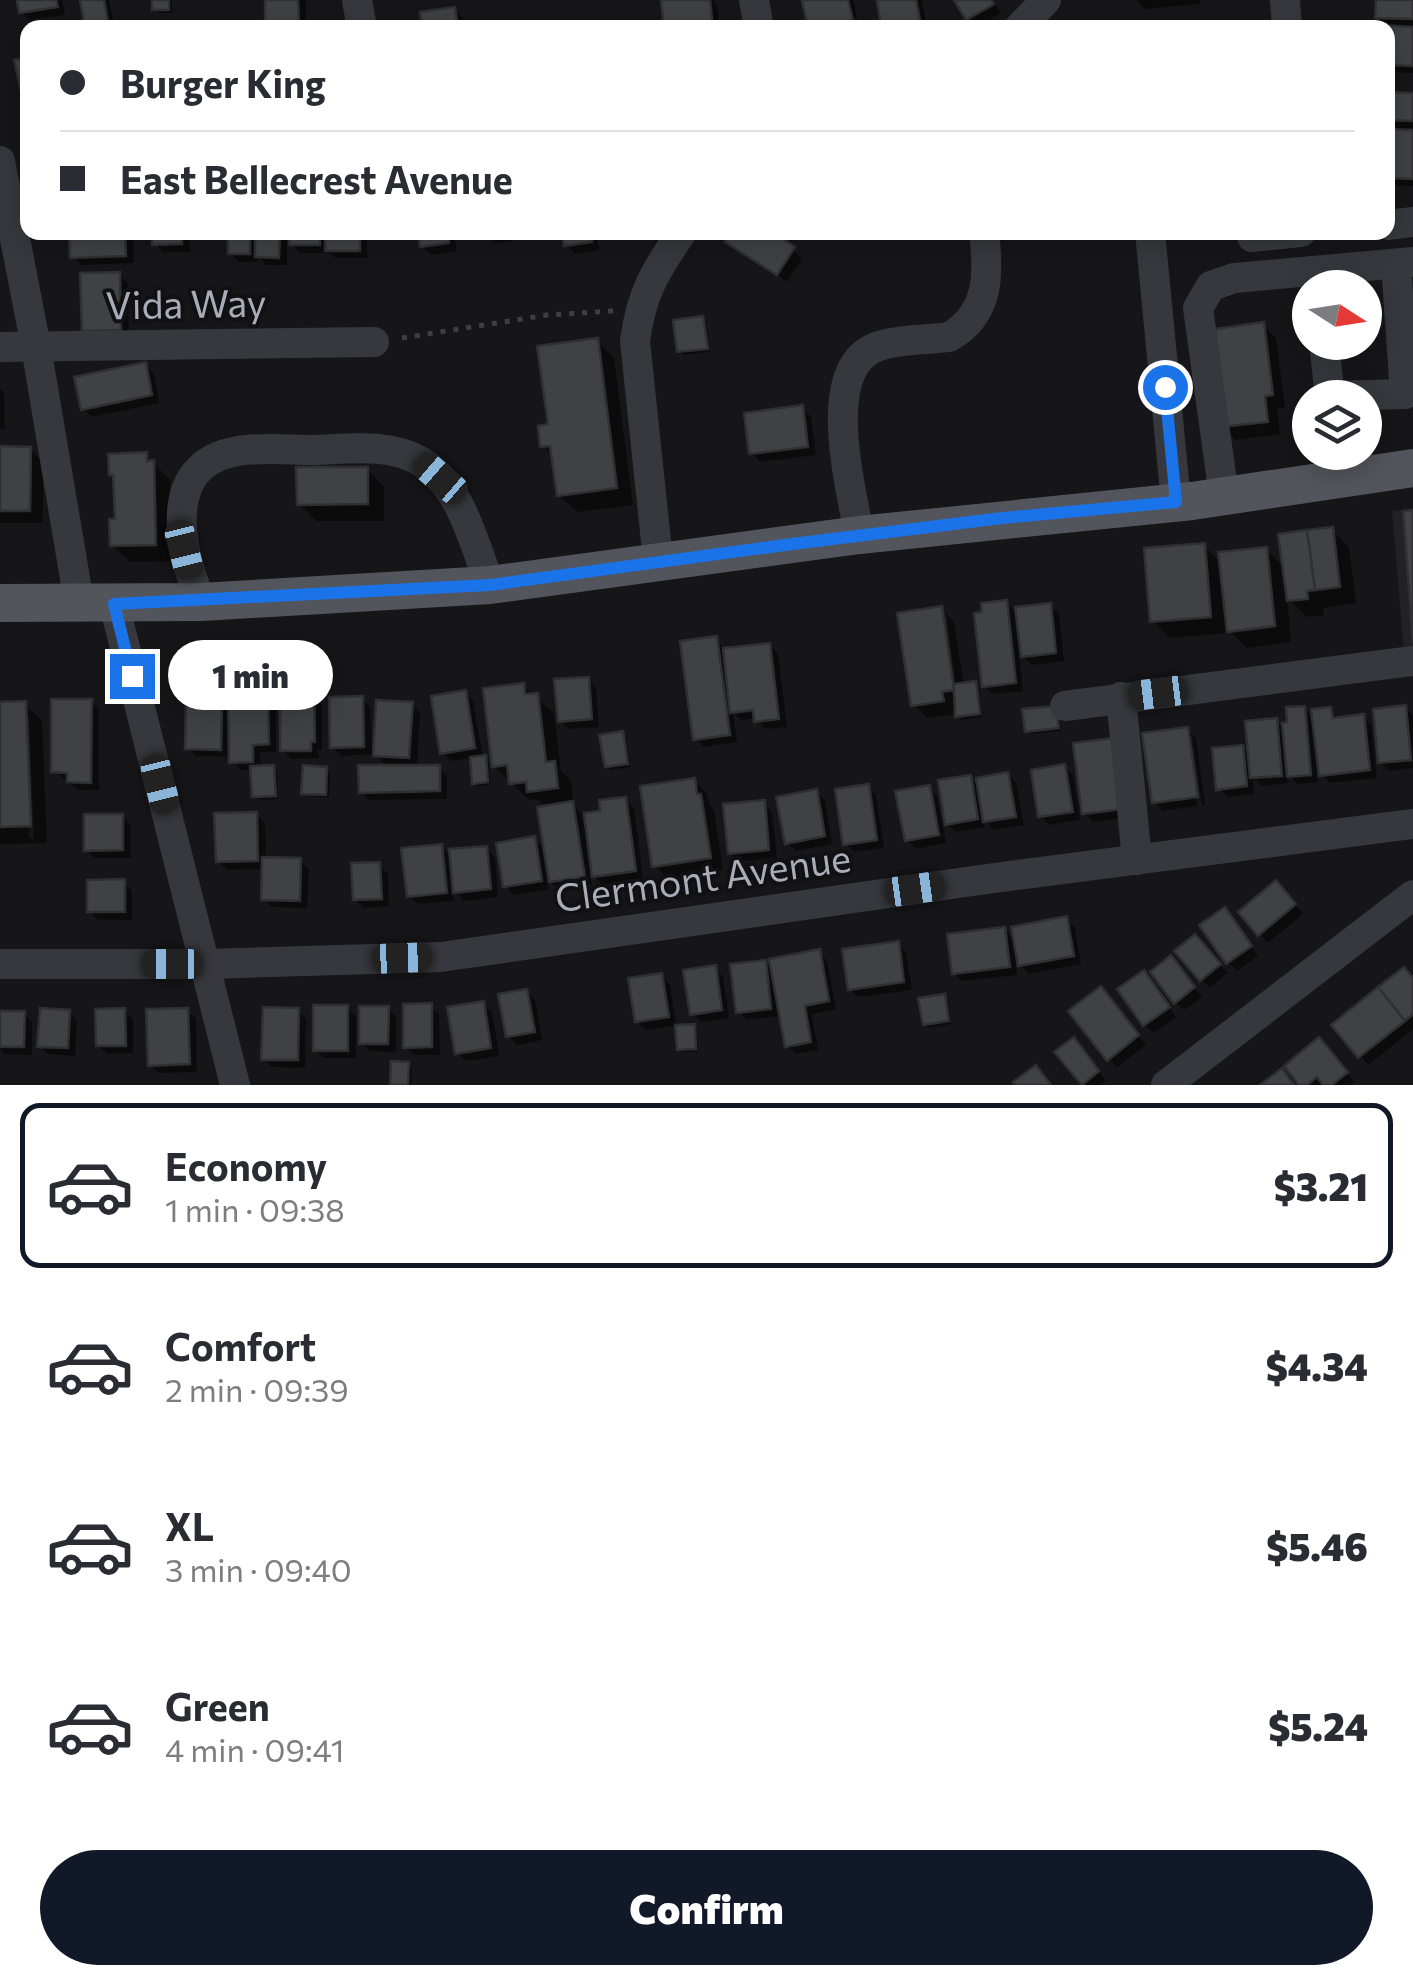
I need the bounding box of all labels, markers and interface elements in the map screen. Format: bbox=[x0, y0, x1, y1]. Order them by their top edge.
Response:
text: Burger King bbox=[120, 59, 326, 106]
text: East Bellecrest Avenue bbox=[120, 155, 513, 202]
north arrow bbox=[1292, 270, 1382, 360]
map controls bbox=[1292, 270, 1382, 470]
street label: Vida Way bbox=[105, 278, 267, 327]
route start bbox=[1143, 365, 1188, 410]
button: layers bbox=[1292, 380, 1382, 470]
car bbox=[408, 447, 472, 509]
car bbox=[162, 517, 206, 583]
callout: 1 min bbox=[167, 641, 332, 711]
route end bbox=[110, 654, 155, 699]
text: 1 min bbox=[212, 655, 289, 695]
car bbox=[1126, 674, 1190, 712]
car bbox=[138, 751, 182, 817]
street label: Clermont Avenue bbox=[552, 833, 854, 921]
car bbox=[883, 870, 947, 908]
car bbox=[371, 942, 433, 974]
car bbox=[142, 949, 202, 979]
icon: car bbox=[45, 1141, 135, 1231]
text: Economy bbox=[165, 1142, 327, 1189]
text: $3.21 bbox=[1274, 1162, 1368, 1209]
text: 1 min · 09:38 bbox=[165, 1189, 345, 1229]
icon: car bbox=[45, 1321, 135, 1411]
text: Comfort bbox=[165, 1322, 316, 1369]
text: $4.34 bbox=[1266, 1342, 1368, 1389]
text: 2 min · 09:39 bbox=[165, 1369, 349, 1409]
icon: car bbox=[45, 1501, 135, 1591]
text: XL bbox=[165, 1502, 214, 1549]
text: $5.46 bbox=[1266, 1522, 1368, 1569]
text: 3 min · 09:40 bbox=[165, 1549, 352, 1589]
icon: car bbox=[45, 1681, 135, 1771]
text: Green bbox=[165, 1682, 270, 1729]
text: $5.24 bbox=[1268, 1702, 1368, 1749]
text: 4 min · 09:41 bbox=[165, 1729, 344, 1769]
button: Confirm bbox=[40, 1850, 1373, 1965]

